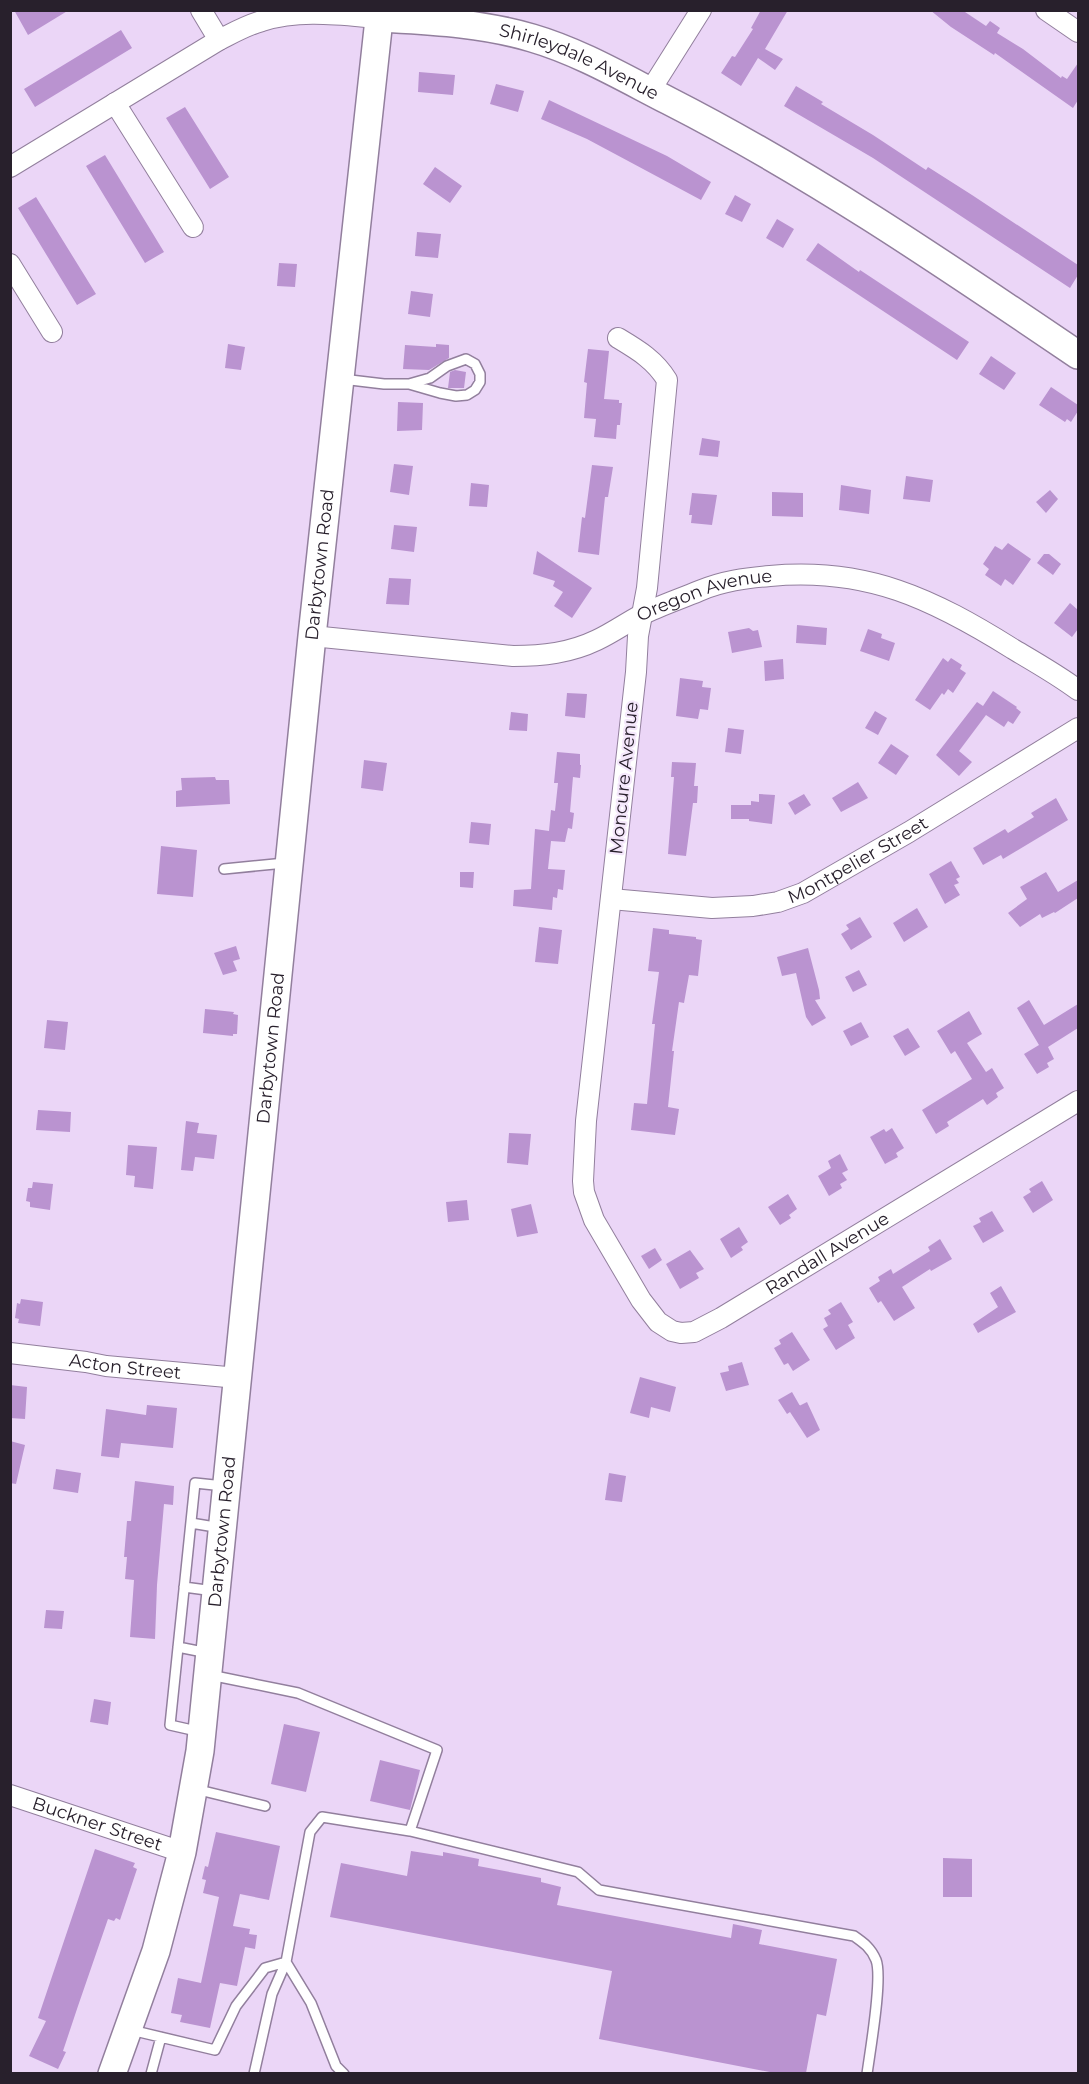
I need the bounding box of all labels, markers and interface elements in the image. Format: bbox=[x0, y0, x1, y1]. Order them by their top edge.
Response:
street label: Shirleydale Avenue bbox=[497, 19, 663, 105]
street label: Darbytown Road bbox=[301, 488, 339, 641]
street label: Oregon Avenue bbox=[633, 565, 773, 626]
street label: Moncure Avenue bbox=[605, 700, 643, 855]
street label: Montpelier Street bbox=[785, 812, 932, 909]
street label: Darbytown Road bbox=[252, 971, 289, 1125]
street label: Randall Avenue bbox=[761, 1207, 893, 1299]
street label: Acton Street bbox=[68, 1349, 182, 1384]
street label: Darbytown Road bbox=[203, 1455, 241, 1609]
street label: Buckner Street bbox=[29, 1792, 165, 1856]

